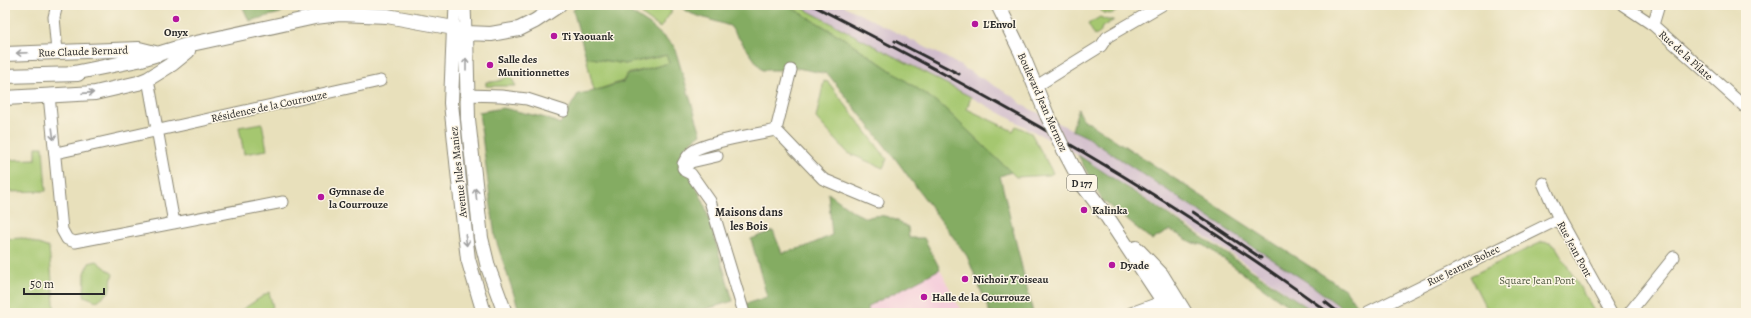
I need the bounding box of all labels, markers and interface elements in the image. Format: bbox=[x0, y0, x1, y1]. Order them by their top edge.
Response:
marker: Onyx bbox=[171, 14, 181, 24]
place label: L'Envol bbox=[983, 17, 1016, 32]
marker: L'Envol bbox=[970, 19, 980, 29]
place label: Onyx bbox=[164, 25, 189, 40]
street label: Rue de la Pilate bbox=[1655, 27, 1716, 84]
place label: Ti Yaouank bbox=[562, 29, 614, 44]
marker: Ti Yaouank bbox=[549, 31, 559, 41]
street label: Rue Claude Bernard bbox=[38, 42, 128, 61]
one-way arrow bbox=[16, 49, 29, 57]
street label: Boulevard Jean Mermoz bbox=[1014, 50, 1071, 154]
place label: Salle des Munitionnettes bbox=[498, 52, 570, 80]
one-way arrow bbox=[462, 58, 470, 71]
marker: Salle des Munitionnettes bbox=[485, 60, 495, 70]
street label: Résidence de la Courrouze bbox=[210, 87, 329, 126]
one-way arrow bbox=[81, 89, 94, 97]
street label: Avenue Jules Maniez bbox=[446, 126, 471, 219]
one-way arrow bbox=[50, 127, 57, 140]
road number: D 177 bbox=[1067, 175, 1097, 191]
place label: Gymnase de la Courrouze bbox=[329, 184, 388, 212]
one-way arrow bbox=[472, 188, 479, 201]
marker: Gymnase de la Courrouze bbox=[316, 192, 326, 202]
place label: Kalinka bbox=[1092, 203, 1128, 218]
district label: Maisons dans les Bois bbox=[715, 204, 783, 234]
marker: Kalinka bbox=[1079, 205, 1089, 215]
street label: Rue Jean Pont bbox=[1553, 219, 1596, 280]
one-way arrow bbox=[462, 233, 470, 246]
street label: Rue Jeanne Bohec bbox=[1424, 241, 1502, 290]
place label: Dyade bbox=[1120, 258, 1149, 273]
marker: Dyade bbox=[1107, 260, 1117, 270]
scale bar bbox=[24, 270, 104, 296]
place label: Nichoir Y'oiseau bbox=[973, 272, 1050, 287]
park label: Square Jean Pont bbox=[1499, 273, 1575, 288]
marker: Nichoir Y'oiseau bbox=[960, 274, 970, 284]
text: 50 m bbox=[30, 276, 54, 292]
place label: Halle de la Courrouze bbox=[932, 290, 1030, 305]
marker: Halle de la Courrouze bbox=[919, 292, 929, 302]

